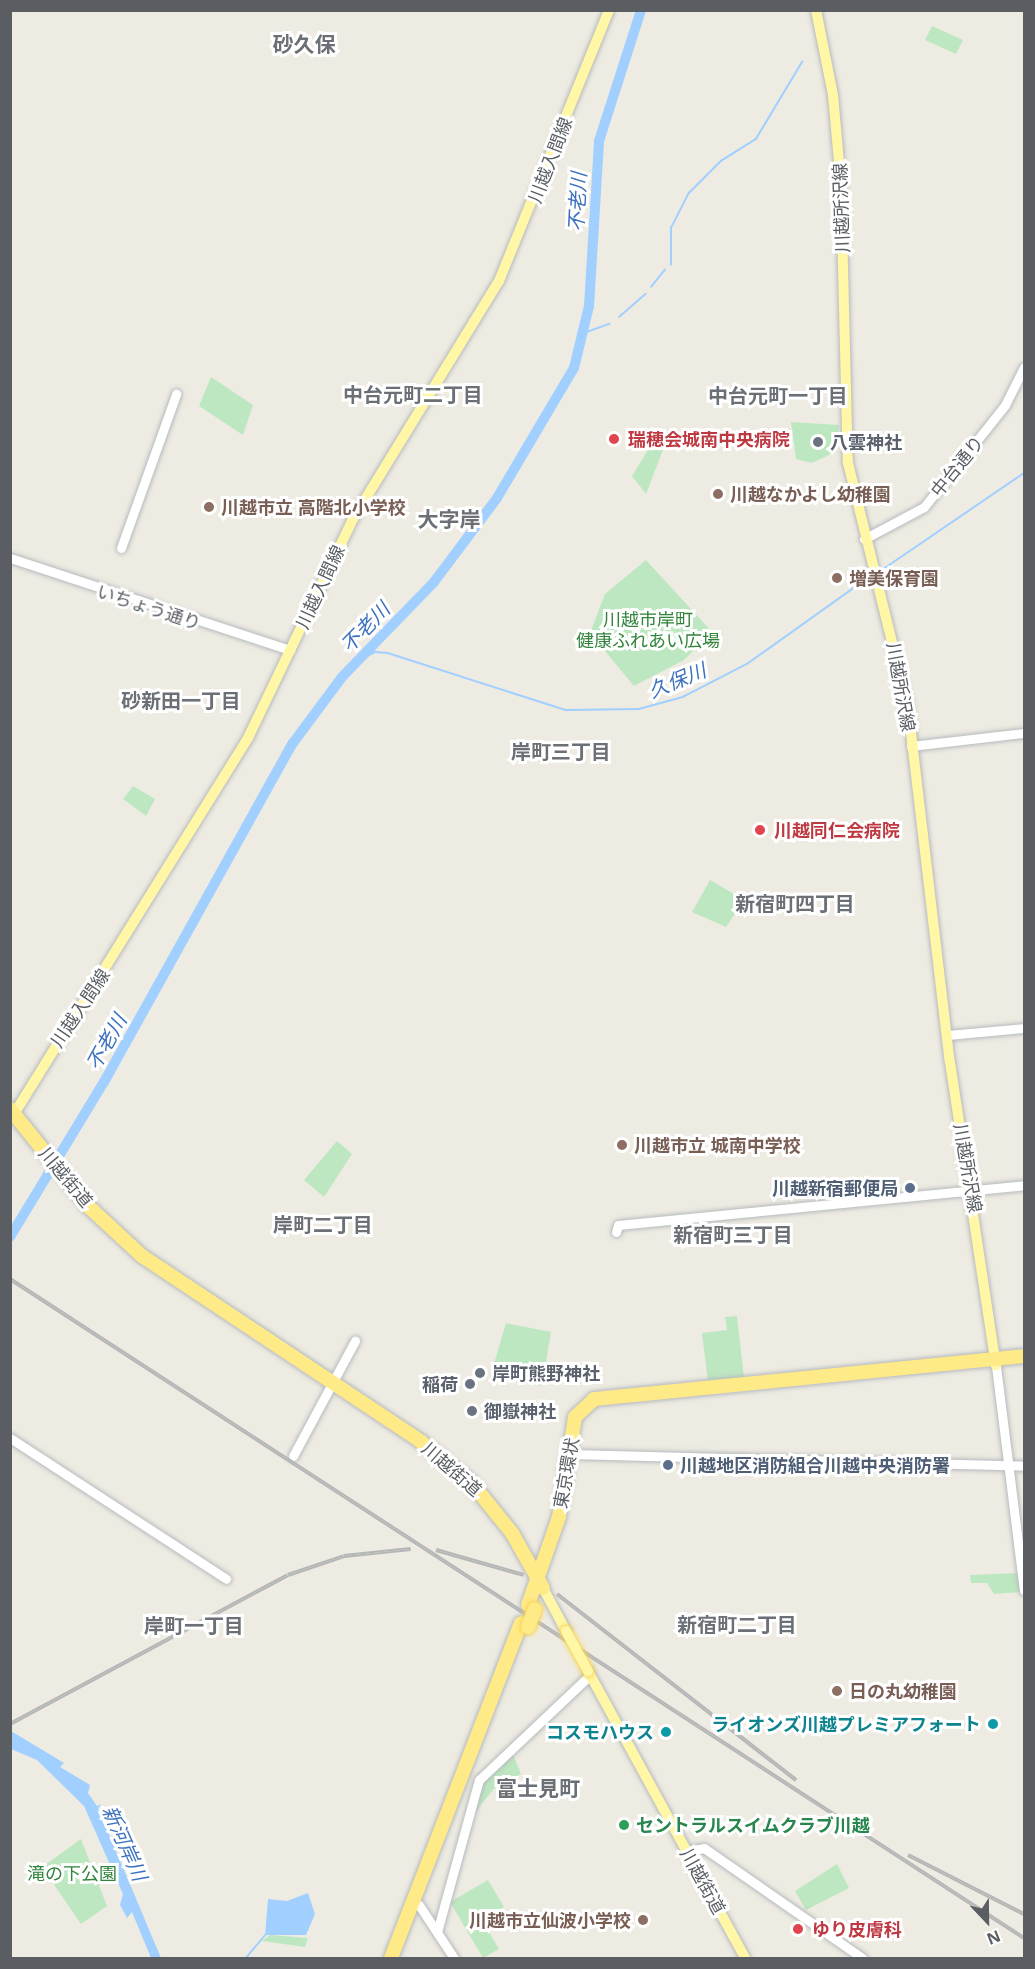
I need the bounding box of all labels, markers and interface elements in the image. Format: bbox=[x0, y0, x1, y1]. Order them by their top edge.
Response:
district label: 砂久保 bbox=[273, 31, 335, 57]
street label: 川越入間線 bbox=[524, 114, 576, 206]
street label: 川越所沢線 bbox=[829, 163, 853, 253]
water label: 不老川 bbox=[563, 171, 591, 233]
district label: 中台元町二丁目 bbox=[343, 382, 483, 406]
district label: 中台元町一丁目 bbox=[708, 383, 848, 407]
place label: 瑞穂会城南中央病院 bbox=[628, 428, 790, 450]
marker: 瑞穂会城南中央病院 bbox=[605, 430, 623, 448]
place label: 八雲神社 bbox=[830, 431, 902, 453]
street label: 中台通り bbox=[926, 431, 988, 501]
marker: 八雲神社 bbox=[811, 435, 825, 449]
place label: 川越なかよし幼稚園 bbox=[730, 483, 892, 505]
marker: 川越なかよし幼稚園 bbox=[711, 487, 725, 501]
place label: 川越市立 高階北小学校 bbox=[221, 496, 406, 518]
marker: 川越市立 高階北小学校 bbox=[202, 500, 216, 514]
district label: 大字岸 bbox=[418, 506, 480, 532]
street label: 川越入間線 bbox=[291, 542, 349, 632]
place label: 増美保育園 bbox=[849, 567, 939, 589]
marker: 増美保育園 bbox=[830, 571, 844, 585]
street label: いちょう通り bbox=[94, 580, 204, 634]
water label: 不老川 bbox=[336, 597, 394, 657]
park label: 川越市岸町 健康ふれあい広場 bbox=[576, 609, 720, 652]
street label: 川越所沢線 bbox=[883, 641, 919, 733]
water label: 久保川 bbox=[645, 658, 709, 702]
district label: 砂新田一丁目 bbox=[121, 688, 241, 712]
district label: 岸町三丁目 bbox=[511, 739, 611, 763]
place label: 川越同仁会病院 bbox=[774, 819, 900, 841]
marker: 川越同仁会病院 bbox=[751, 821, 769, 839]
district label: 新宿町四丁目 bbox=[735, 891, 855, 915]
street label: 川越入間線 bbox=[46, 965, 114, 1051]
water label: 不老川 bbox=[81, 1010, 131, 1074]
street label: 川越所沢線 bbox=[950, 1122, 986, 1214]
place label: 川越市立 城南中学校 bbox=[634, 1134, 801, 1156]
marker: 川越市立 城南中学校 bbox=[615, 1138, 629, 1152]
street label: 川越街道 bbox=[35, 1142, 97, 1212]
place label: 川越新宿郵便局 bbox=[772, 1177, 898, 1199]
marker: 川越新宿郵便局 bbox=[903, 1181, 917, 1195]
district label: 岸町二丁目 bbox=[273, 1212, 373, 1236]
district label: 新宿町三丁目 bbox=[673, 1222, 793, 1246]
place label: 岸町熊野神社 bbox=[492, 1362, 600, 1384]
marker: 岸町熊野神社 bbox=[473, 1366, 487, 1380]
place label: 稲荷 bbox=[422, 1373, 458, 1395]
marker: 稲荷 bbox=[463, 1377, 477, 1391]
place label: 御嶽神社 bbox=[484, 1400, 556, 1422]
marker: 御嶽神社 bbox=[465, 1404, 479, 1418]
street label: 東京環状 bbox=[549, 1436, 583, 1510]
street label: 川越街道 bbox=[418, 1437, 486, 1501]
place label: 川越地区消防組合川越中央消防署 bbox=[680, 1454, 950, 1476]
marker: 川越地区消防組合川越中央消防署 bbox=[661, 1458, 675, 1472]
district label: 新宿町二丁目 bbox=[677, 1612, 797, 1636]
district label: 岸町一丁目 bbox=[144, 1613, 244, 1637]
place label: 日の丸幼稚園 bbox=[849, 1680, 957, 1702]
marker: 日の丸幼稚園 bbox=[830, 1684, 844, 1698]
place label: ライオンズ川越プレミアフォート bbox=[711, 1713, 981, 1735]
marker: ライオンズ川越プレミアフォート bbox=[986, 1717, 1000, 1731]
place label: コスモハウス bbox=[546, 1721, 654, 1743]
marker: コスモハウス bbox=[659, 1725, 673, 1739]
district label: 富士見町 bbox=[496, 1775, 580, 1801]
water label: 新河岸川 bbox=[98, 1802, 152, 1884]
place label: セントラルスイムクラブ川越 bbox=[636, 1814, 870, 1836]
marker: セントラルスイムクラブ川越 bbox=[617, 1818, 631, 1832]
street label: 川越街道 bbox=[676, 1844, 730, 1918]
park label: 滝の下公園 bbox=[27, 1862, 117, 1884]
north arrow bbox=[957, 1891, 1017, 1951]
place label: 川越市立仙波小学校 bbox=[469, 1909, 631, 1931]
marker: 川越市立仙波小学校 bbox=[636, 1913, 650, 1927]
place label: ゆり皮膚科 bbox=[812, 1918, 902, 1940]
marker: ゆり皮膚科 bbox=[789, 1920, 807, 1938]
text: N bbox=[984, 1925, 1004, 1950]

